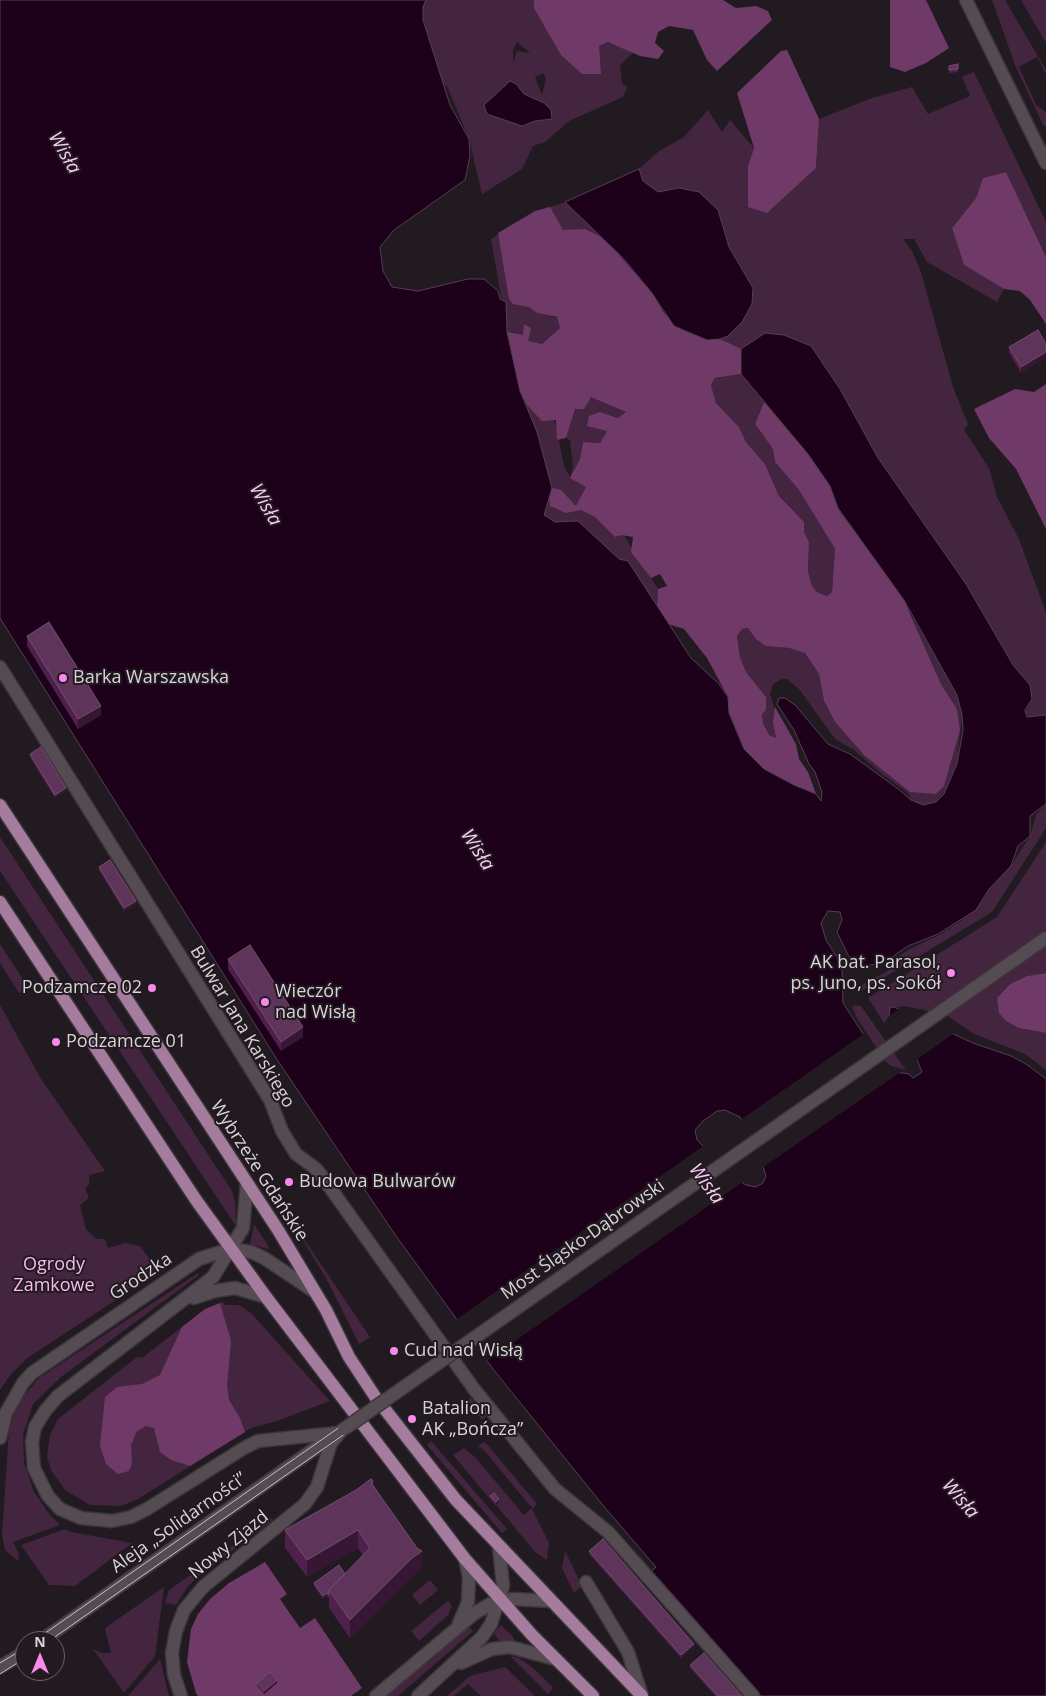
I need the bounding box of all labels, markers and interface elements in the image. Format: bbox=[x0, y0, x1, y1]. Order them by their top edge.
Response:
water label: Wisła bbox=[43, 128, 85, 178]
water label: Wisła bbox=[244, 480, 286, 530]
place label: Barka Warszawska bbox=[73, 667, 229, 689]
marker: Barka Warszawska bbox=[57, 672, 69, 684]
water label: Wisła bbox=[455, 825, 499, 875]
street label: Bulwar Jana Karskiego bbox=[185, 942, 299, 1112]
place label: AK bat. Parasol, ps. Juno, ps. Sokół bbox=[790, 952, 941, 994]
marker: AK bat. Parasol, ps. Juno, ps. Sokół bbox=[945, 967, 957, 979]
place label: Podzamcze 02 bbox=[22, 977, 142, 999]
place label: Wieczór nad Wisłą bbox=[275, 981, 356, 1024]
marker: Podzamcze 02 bbox=[146, 982, 158, 994]
marker: Wieczór nad Wisłą bbox=[259, 996, 271, 1008]
place label: Podzamcze 01 bbox=[66, 1031, 186, 1053]
marker: Podzamcze 01 bbox=[50, 1036, 62, 1048]
street label: Wybrzeże Gdańskie bbox=[205, 1097, 313, 1245]
water label: Wisła bbox=[684, 1159, 728, 1209]
place label: Budowa Bulwarów bbox=[299, 1171, 455, 1193]
street label: Most Śląsko-Dąbrowski bbox=[497, 1175, 669, 1305]
marker: Budowa Bulwarów bbox=[283, 1176, 295, 1188]
street label: Grodzka bbox=[106, 1248, 176, 1306]
park label: Ogrody Zamkowe bbox=[13, 1254, 95, 1296]
place label: Cud nad Wisłą bbox=[404, 1340, 523, 1362]
marker: Cud nad Wisłą bbox=[388, 1345, 400, 1357]
place label: Batalion AK „Bończa” bbox=[422, 1398, 523, 1440]
marker: Batalion AK „Bończa” bbox=[406, 1413, 418, 1425]
street label: Aleja „Solidarności” bbox=[107, 1468, 251, 1578]
water label: Wisła bbox=[937, 1475, 983, 1523]
street label: Nowy Zjazd bbox=[185, 1506, 273, 1584]
north arrow bbox=[15, 1631, 65, 1681]
text: N bbox=[34, 1632, 46, 1651]

